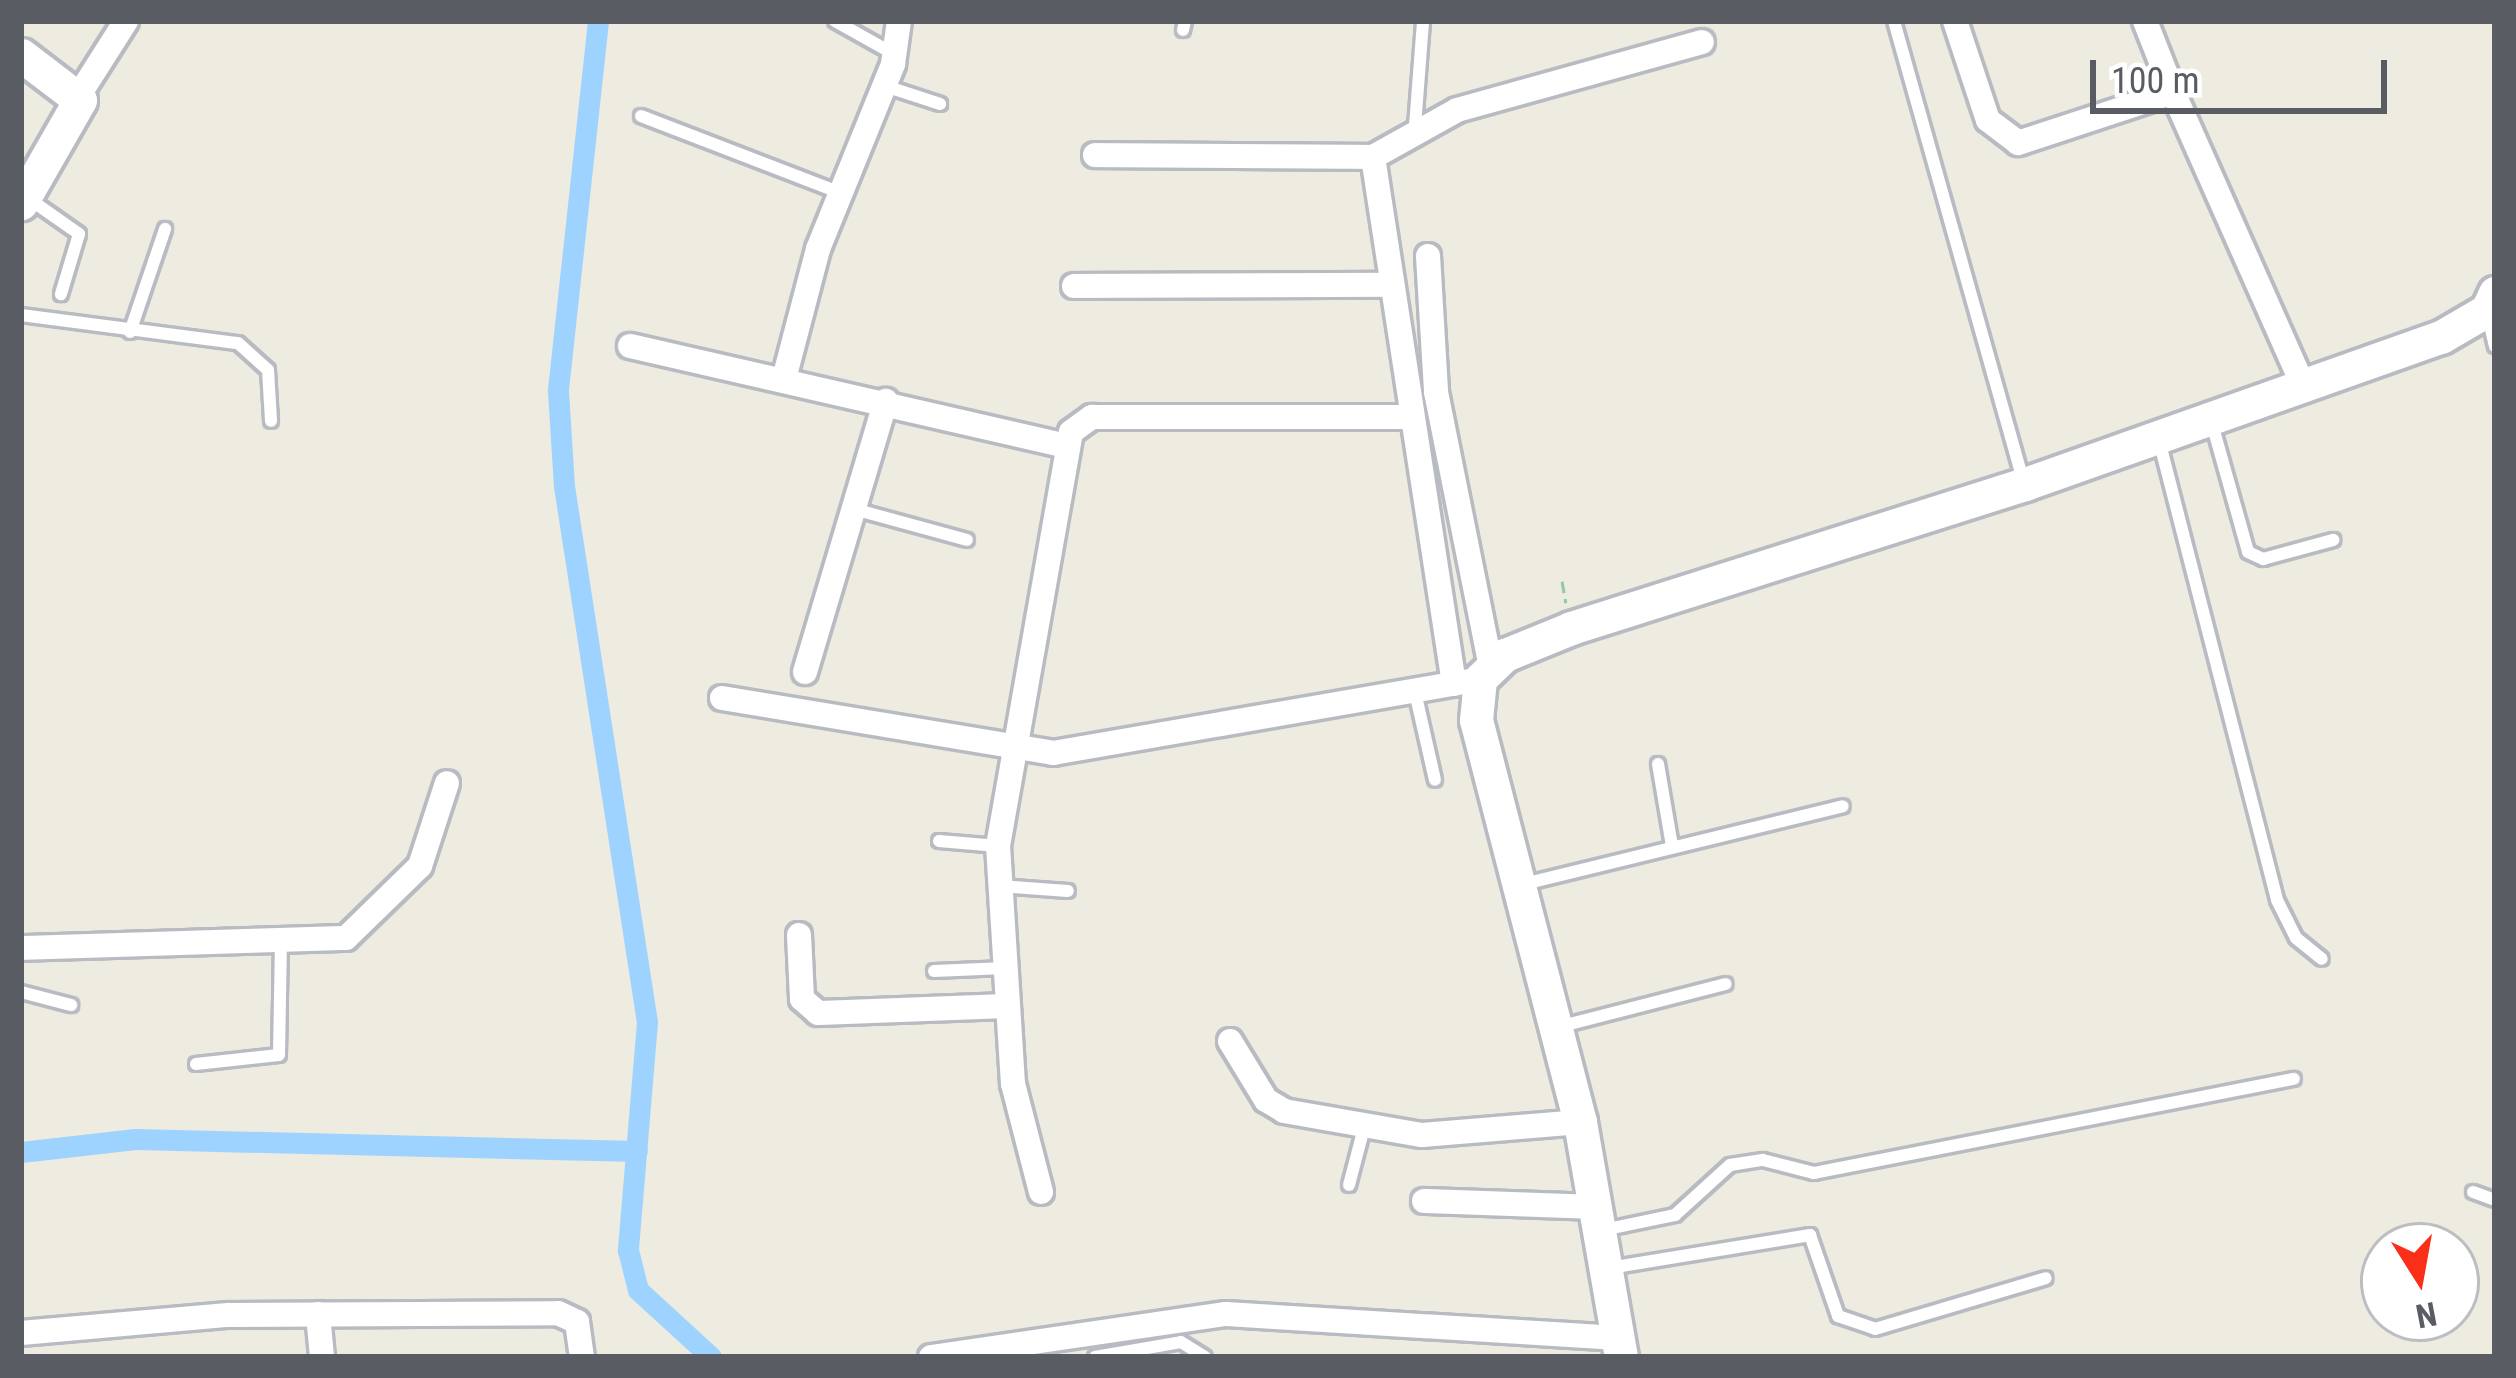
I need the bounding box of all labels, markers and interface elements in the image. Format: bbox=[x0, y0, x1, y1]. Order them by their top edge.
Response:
scale bar bbox=[2096, 36, 2393, 110]
text: 100 m bbox=[2111, 60, 2200, 102]
north arrow bbox=[2360, 1222, 2480, 1342]
text: N bbox=[2413, 1294, 2440, 1336]

